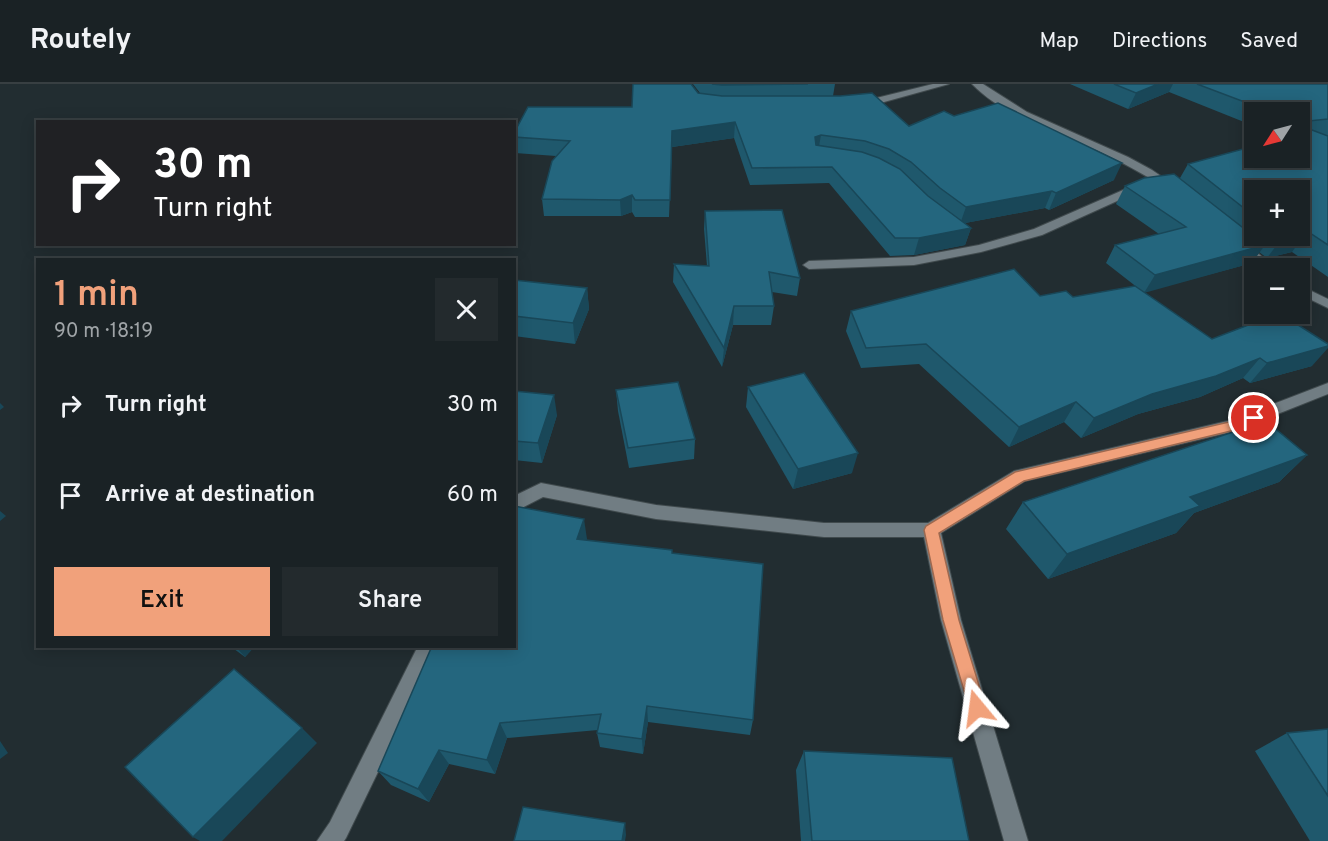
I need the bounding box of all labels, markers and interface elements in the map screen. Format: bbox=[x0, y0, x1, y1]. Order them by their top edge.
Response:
text: Routely bbox=[30, 23, 131, 59]
text: Map bbox=[1039, 28, 1079, 55]
text: Directions bbox=[1112, 28, 1207, 55]
text: Saved bbox=[1240, 28, 1298, 55]
north arrow bbox=[1244, 102, 1310, 168]
map controls bbox=[1244, 102, 1310, 324]
text: 30 m bbox=[153, 140, 252, 193]
icon: right bbox=[54, 144, 132, 222]
button: + bbox=[1244, 180, 1310, 246]
text: Turn right bbox=[153, 192, 272, 226]
button: − bbox=[1244, 258, 1310, 324]
text: 1 min bbox=[54, 273, 139, 319]
button: close bbox=[435, 278, 498, 341]
text: 90 m · 18:19 bbox=[54, 319, 153, 345]
icon: right bbox=[54, 389, 87, 422]
text: Turn right bbox=[105, 392, 207, 419]
text: 30 m bbox=[447, 392, 498, 419]
pin bbox=[1228, 392, 1279, 443]
icon: arrive bbox=[1237, 401, 1270, 434]
icon: arrive bbox=[54, 479, 87, 512]
text: Arrive at destination bbox=[105, 482, 315, 509]
text: 60 m bbox=[447, 482, 498, 509]
button: Exit bbox=[54, 567, 270, 636]
button: Share bbox=[282, 567, 498, 636]
position arrow bbox=[945, 676, 1009, 740]

